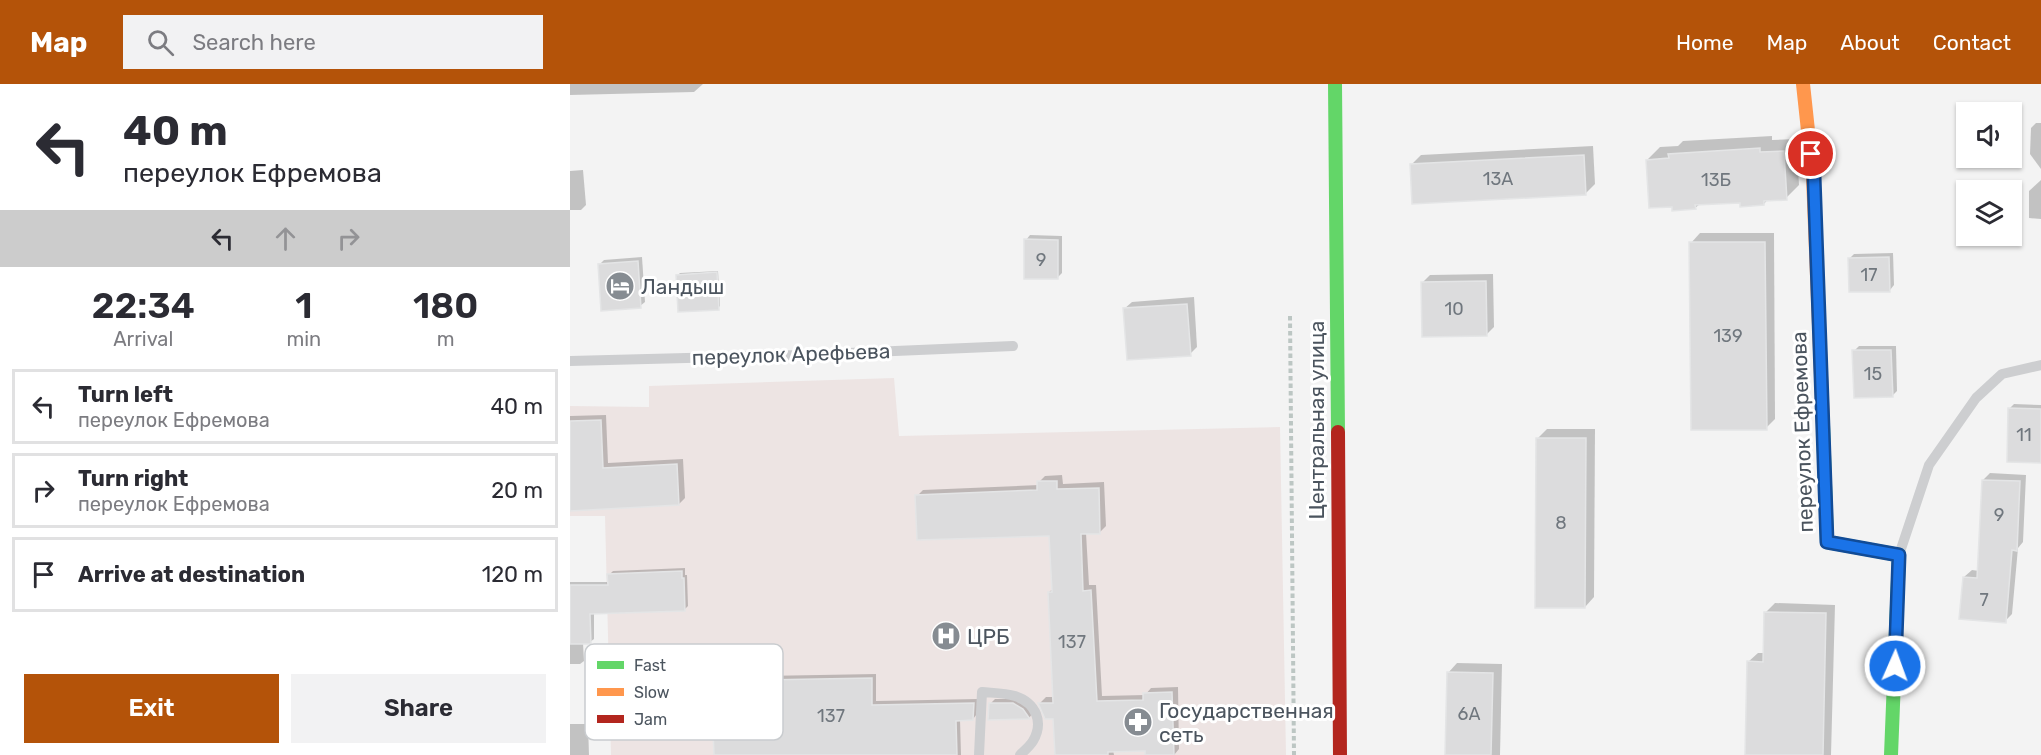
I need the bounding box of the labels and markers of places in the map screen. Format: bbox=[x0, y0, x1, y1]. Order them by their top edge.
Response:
pin bbox=[1785, 128, 1836, 179]
hotel icon: Ландыш bbox=[604, 270, 636, 302]
place label: Ландыш bbox=[641, 274, 724, 299]
hospital icon: ЦРБ bbox=[930, 620, 962, 652]
place label: ЦРБ bbox=[967, 624, 1009, 649]
place label: Государственная сеть bbox=[1159, 698, 1334, 747]
pharmacy icon: Государственная сеть bbox=[1122, 706, 1154, 738]

